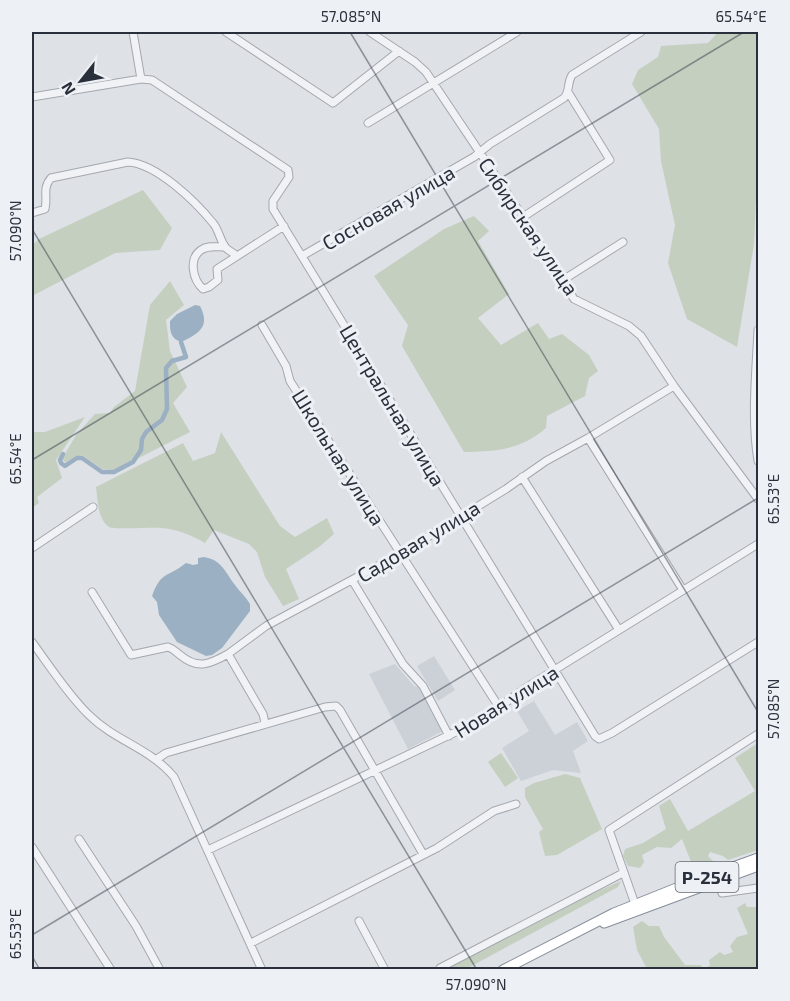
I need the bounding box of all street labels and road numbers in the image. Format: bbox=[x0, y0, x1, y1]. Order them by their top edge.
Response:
street label: Сибирская улица bbox=[473, 153, 584, 300]
street label: Сосновая улица bbox=[318, 159, 459, 255]
street label: Центральная улица bbox=[334, 320, 451, 491]
street label: Школьная улица bbox=[287, 385, 390, 530]
street label: Садовая улица bbox=[352, 495, 484, 588]
street label: Новая улица bbox=[450, 660, 563, 743]
road number: Р-254 bbox=[676, 862, 738, 892]

